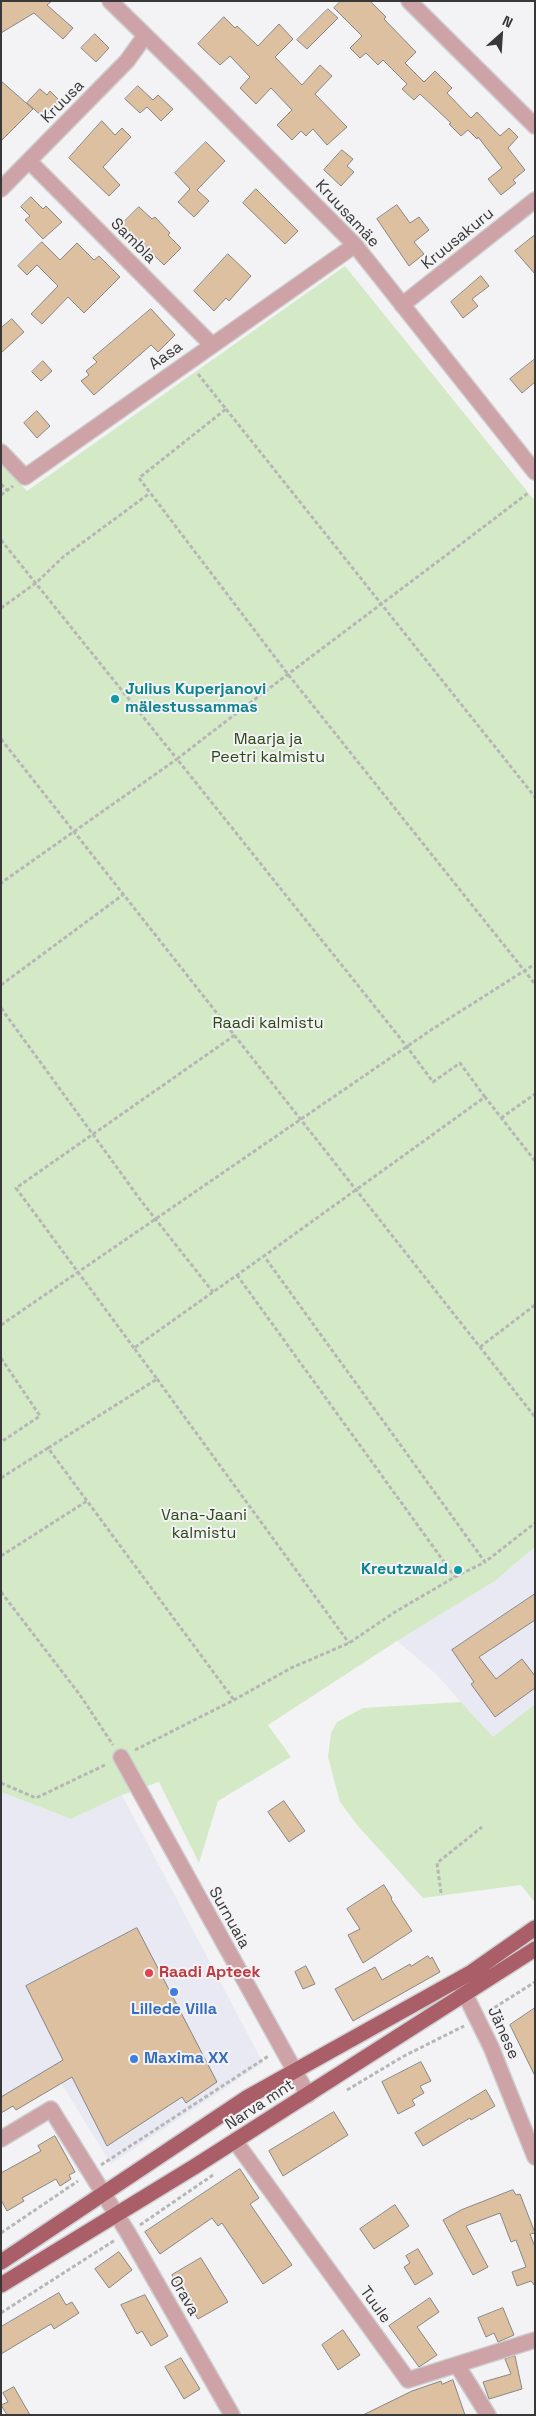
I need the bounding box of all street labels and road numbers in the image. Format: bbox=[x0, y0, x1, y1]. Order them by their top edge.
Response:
street label: Kruusa bbox=[37, 76, 89, 128]
street label: Kruusamäe bbox=[311, 176, 383, 252]
street label: Kruusakuru bbox=[418, 204, 498, 274]
street label: Sambla bbox=[106, 214, 160, 268]
street label: Aasa bbox=[145, 338, 187, 374]
street label: Surnuaia bbox=[204, 1884, 254, 1952]
street label: Jänese bbox=[483, 2004, 523, 2062]
street label: Narva mnt bbox=[222, 2076, 298, 2134]
street label: Orava bbox=[165, 2273, 203, 2319]
street label: Tuule bbox=[355, 2283, 395, 2327]

